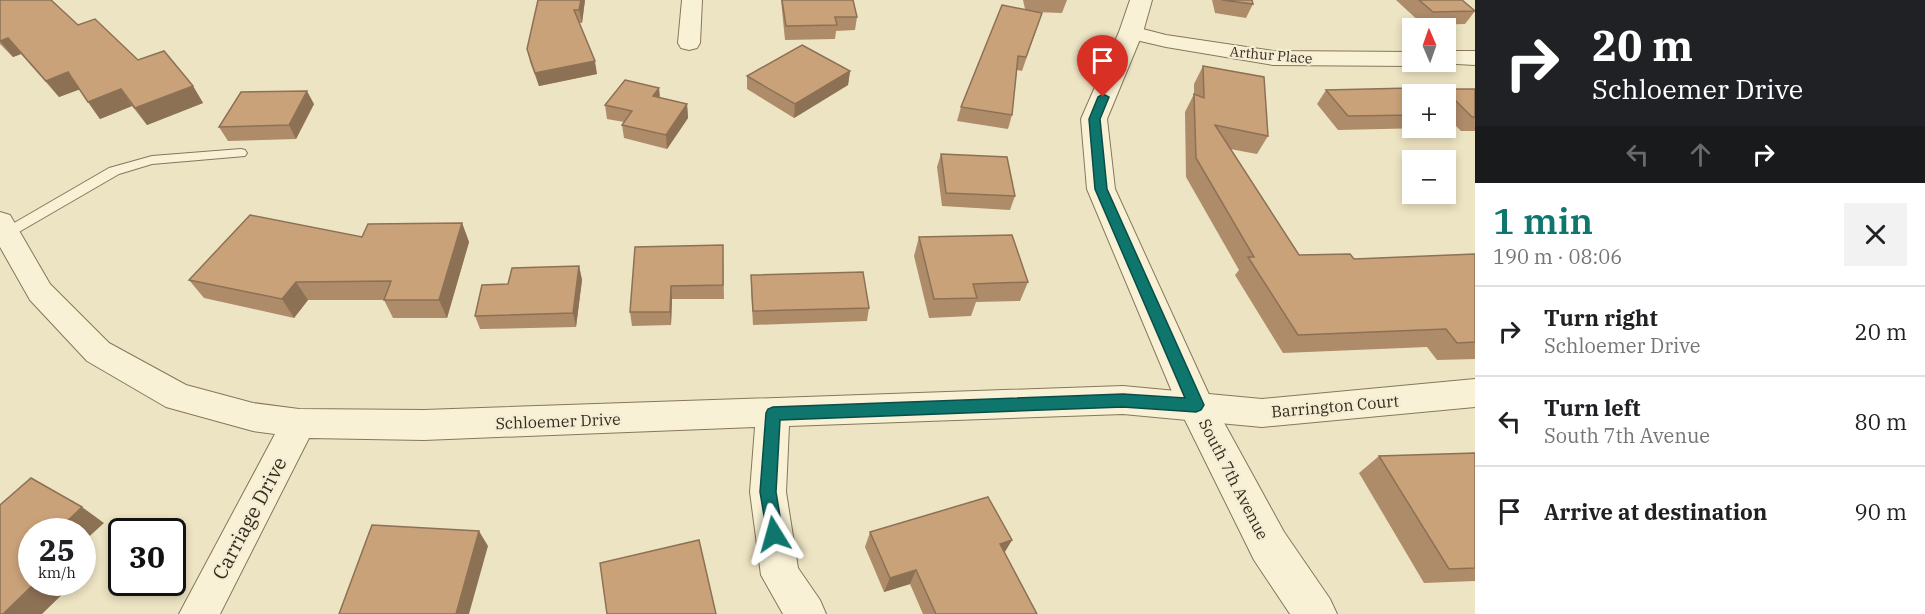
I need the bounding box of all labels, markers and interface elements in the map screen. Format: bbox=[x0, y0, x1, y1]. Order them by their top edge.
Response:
north arrow bbox=[1402, 18, 1456, 72]
map controls bbox=[1402, 18, 1456, 204]
text: 20 m bbox=[1592, 18, 1693, 73]
icon: right bbox=[1493, 24, 1571, 102]
pin bbox=[1077, 35, 1128, 97]
street label: Arthur Place bbox=[1229, 42, 1313, 68]
icon: arrive bbox=[1086, 44, 1119, 77]
text: Schloemer Drive bbox=[1592, 71, 1803, 106]
button: + bbox=[1402, 84, 1456, 138]
icon: left bbox=[1621, 138, 1654, 171]
icon: ahead bbox=[1684, 138, 1717, 171]
icon: right bbox=[1747, 138, 1780, 171]
button: − bbox=[1402, 150, 1456, 204]
text: 1 min bbox=[1493, 197, 1593, 244]
button: close bbox=[1844, 203, 1907, 266]
text: 190 m · 08:06 bbox=[1493, 243, 1622, 270]
text: Turn right bbox=[1544, 303, 1658, 332]
icon: right bbox=[1493, 315, 1526, 348]
text: 20 m bbox=[1855, 317, 1907, 346]
text: Schloemer Drive bbox=[1544, 332, 1701, 359]
street label: Barrington Court bbox=[1270, 390, 1400, 422]
text: Turn left bbox=[1544, 393, 1640, 422]
icon: left bbox=[1493, 405, 1526, 438]
text: 80 m bbox=[1855, 407, 1907, 436]
street label: Schloemer Drive bbox=[495, 409, 621, 433]
street label: South 7th Avenue bbox=[1195, 415, 1273, 543]
text: South 7th Avenue bbox=[1544, 422, 1710, 449]
street label: Carriage Drive bbox=[205, 452, 293, 584]
icon: arrive bbox=[1493, 495, 1526, 528]
text: Arrive at destination bbox=[1544, 497, 1767, 526]
text: 90 m bbox=[1855, 497, 1907, 526]
position arrow bbox=[742, 502, 806, 566]
speed limit sign: 30 bbox=[108, 518, 186, 596]
text: 25 bbox=[39, 530, 75, 569]
text: km/h bbox=[38, 563, 76, 582]

